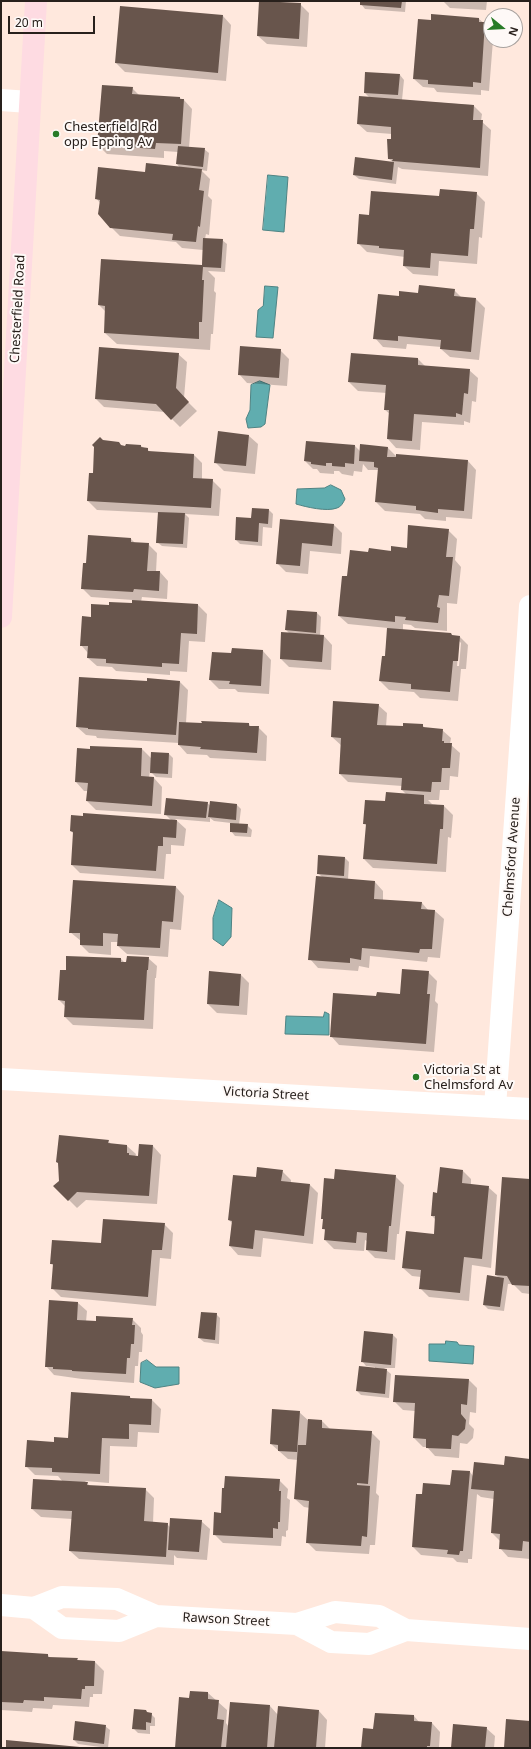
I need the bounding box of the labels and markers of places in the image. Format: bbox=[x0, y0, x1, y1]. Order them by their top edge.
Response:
place label: Chesterfield Rd opp Epping Av bbox=[64, 119, 157, 150]
marker: Chesterfield Rd opp Epping Av bbox=[51, 129, 61, 139]
place label: Victoria St at Chelmsford Av bbox=[424, 1062, 513, 1093]
marker: Victoria St at Chelmsford Av bbox=[411, 1072, 421, 1082]

